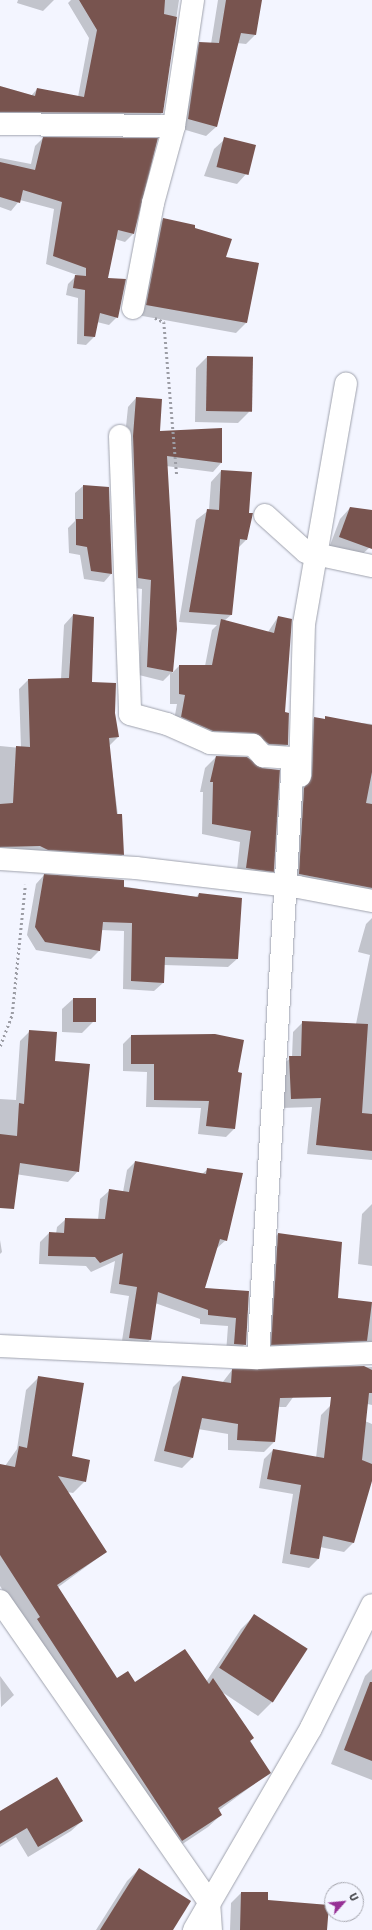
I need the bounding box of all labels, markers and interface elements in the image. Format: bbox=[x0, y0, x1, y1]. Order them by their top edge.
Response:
north arrow bbox=[324, 1882, 364, 1922]
text: U bbox=[347, 1891, 362, 1903]

